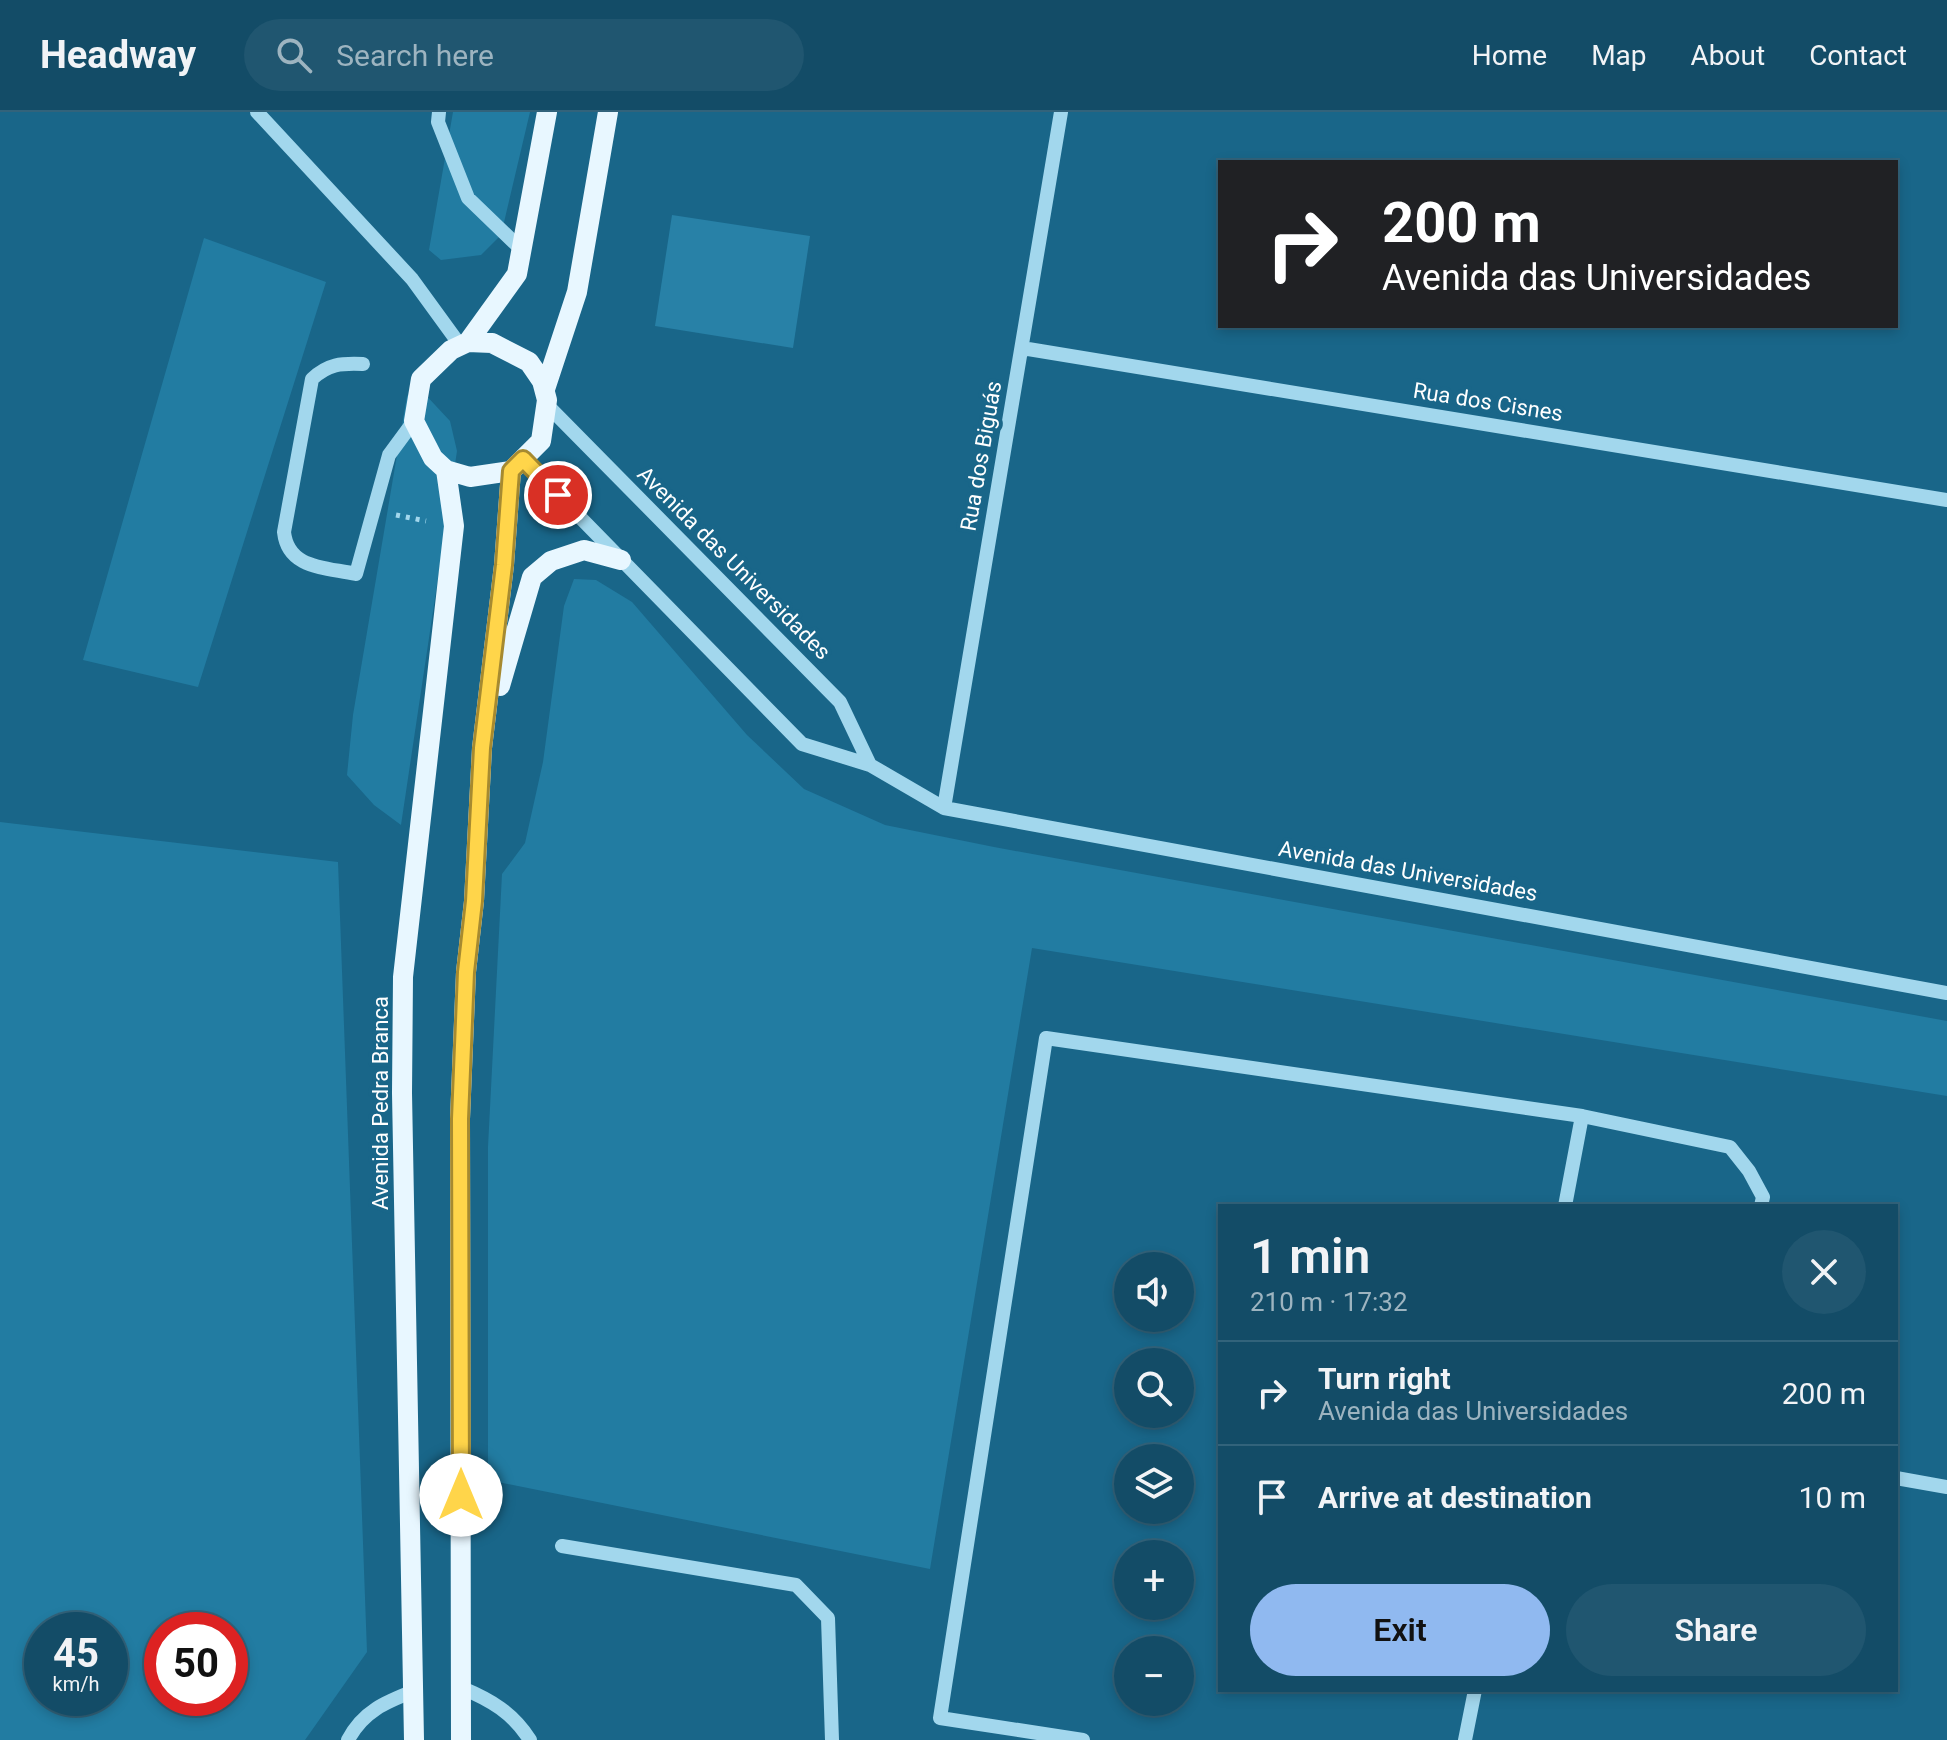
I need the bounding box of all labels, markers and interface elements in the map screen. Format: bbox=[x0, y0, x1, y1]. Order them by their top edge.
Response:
search box bbox=[244, 19, 804, 91]
text: Headway bbox=[40, 33, 196, 77]
icon: search bbox=[272, 33, 316, 77]
text: Search here bbox=[336, 38, 494, 73]
text: Home bbox=[1472, 39, 1547, 72]
text: Map bbox=[1591, 39, 1647, 72]
text: About bbox=[1691, 39, 1765, 72]
text: Contact bbox=[1809, 39, 1907, 72]
text: 200 m bbox=[1382, 190, 1541, 256]
icon: right bbox=[1250, 192, 1354, 296]
text: Avenida das Universidades bbox=[1382, 257, 1811, 299]
street label: Rua dos Cisnes bbox=[1411, 378, 1565, 426]
street label: Rua dos Biguás bbox=[956, 379, 1006, 533]
pin bbox=[524, 461, 592, 529]
street label: Avenida das Universidades bbox=[632, 461, 836, 665]
icon: arrive bbox=[536, 473, 580, 517]
street label: Avenida das Universidades bbox=[1277, 836, 1539, 906]
street label: Avenida Pedra Branca bbox=[368, 996, 393, 1210]
text: 1 min bbox=[1250, 1228, 1370, 1285]
button: close bbox=[1782, 1230, 1866, 1314]
map controls bbox=[1114, 1252, 1194, 1716]
button: sound bbox=[1114, 1252, 1194, 1332]
text: 210 m · 17:32 bbox=[1250, 1287, 1408, 1317]
button: search bbox=[1114, 1348, 1194, 1428]
text: Turn right bbox=[1318, 1361, 1451, 1396]
icon: right bbox=[1250, 1371, 1294, 1415]
text: 200 m bbox=[1782, 1376, 1866, 1411]
text: Avenida das Universidades bbox=[1318, 1396, 1628, 1426]
button: layers bbox=[1114, 1444, 1194, 1524]
position arrow bbox=[419, 1453, 503, 1537]
icon: arrive bbox=[1250, 1475, 1294, 1519]
text: Arrive at destination bbox=[1318, 1480, 1592, 1515]
text: 10 m bbox=[1799, 1480, 1866, 1515]
button: + bbox=[1114, 1540, 1194, 1620]
button: Exit bbox=[1250, 1584, 1550, 1676]
button: Share bbox=[1566, 1584, 1866, 1676]
speed limit sign: 50 bbox=[144, 1612, 248, 1716]
text: 45 bbox=[53, 1630, 99, 1677]
button: − bbox=[1114, 1636, 1194, 1716]
text: km/h bbox=[53, 1672, 99, 1696]

